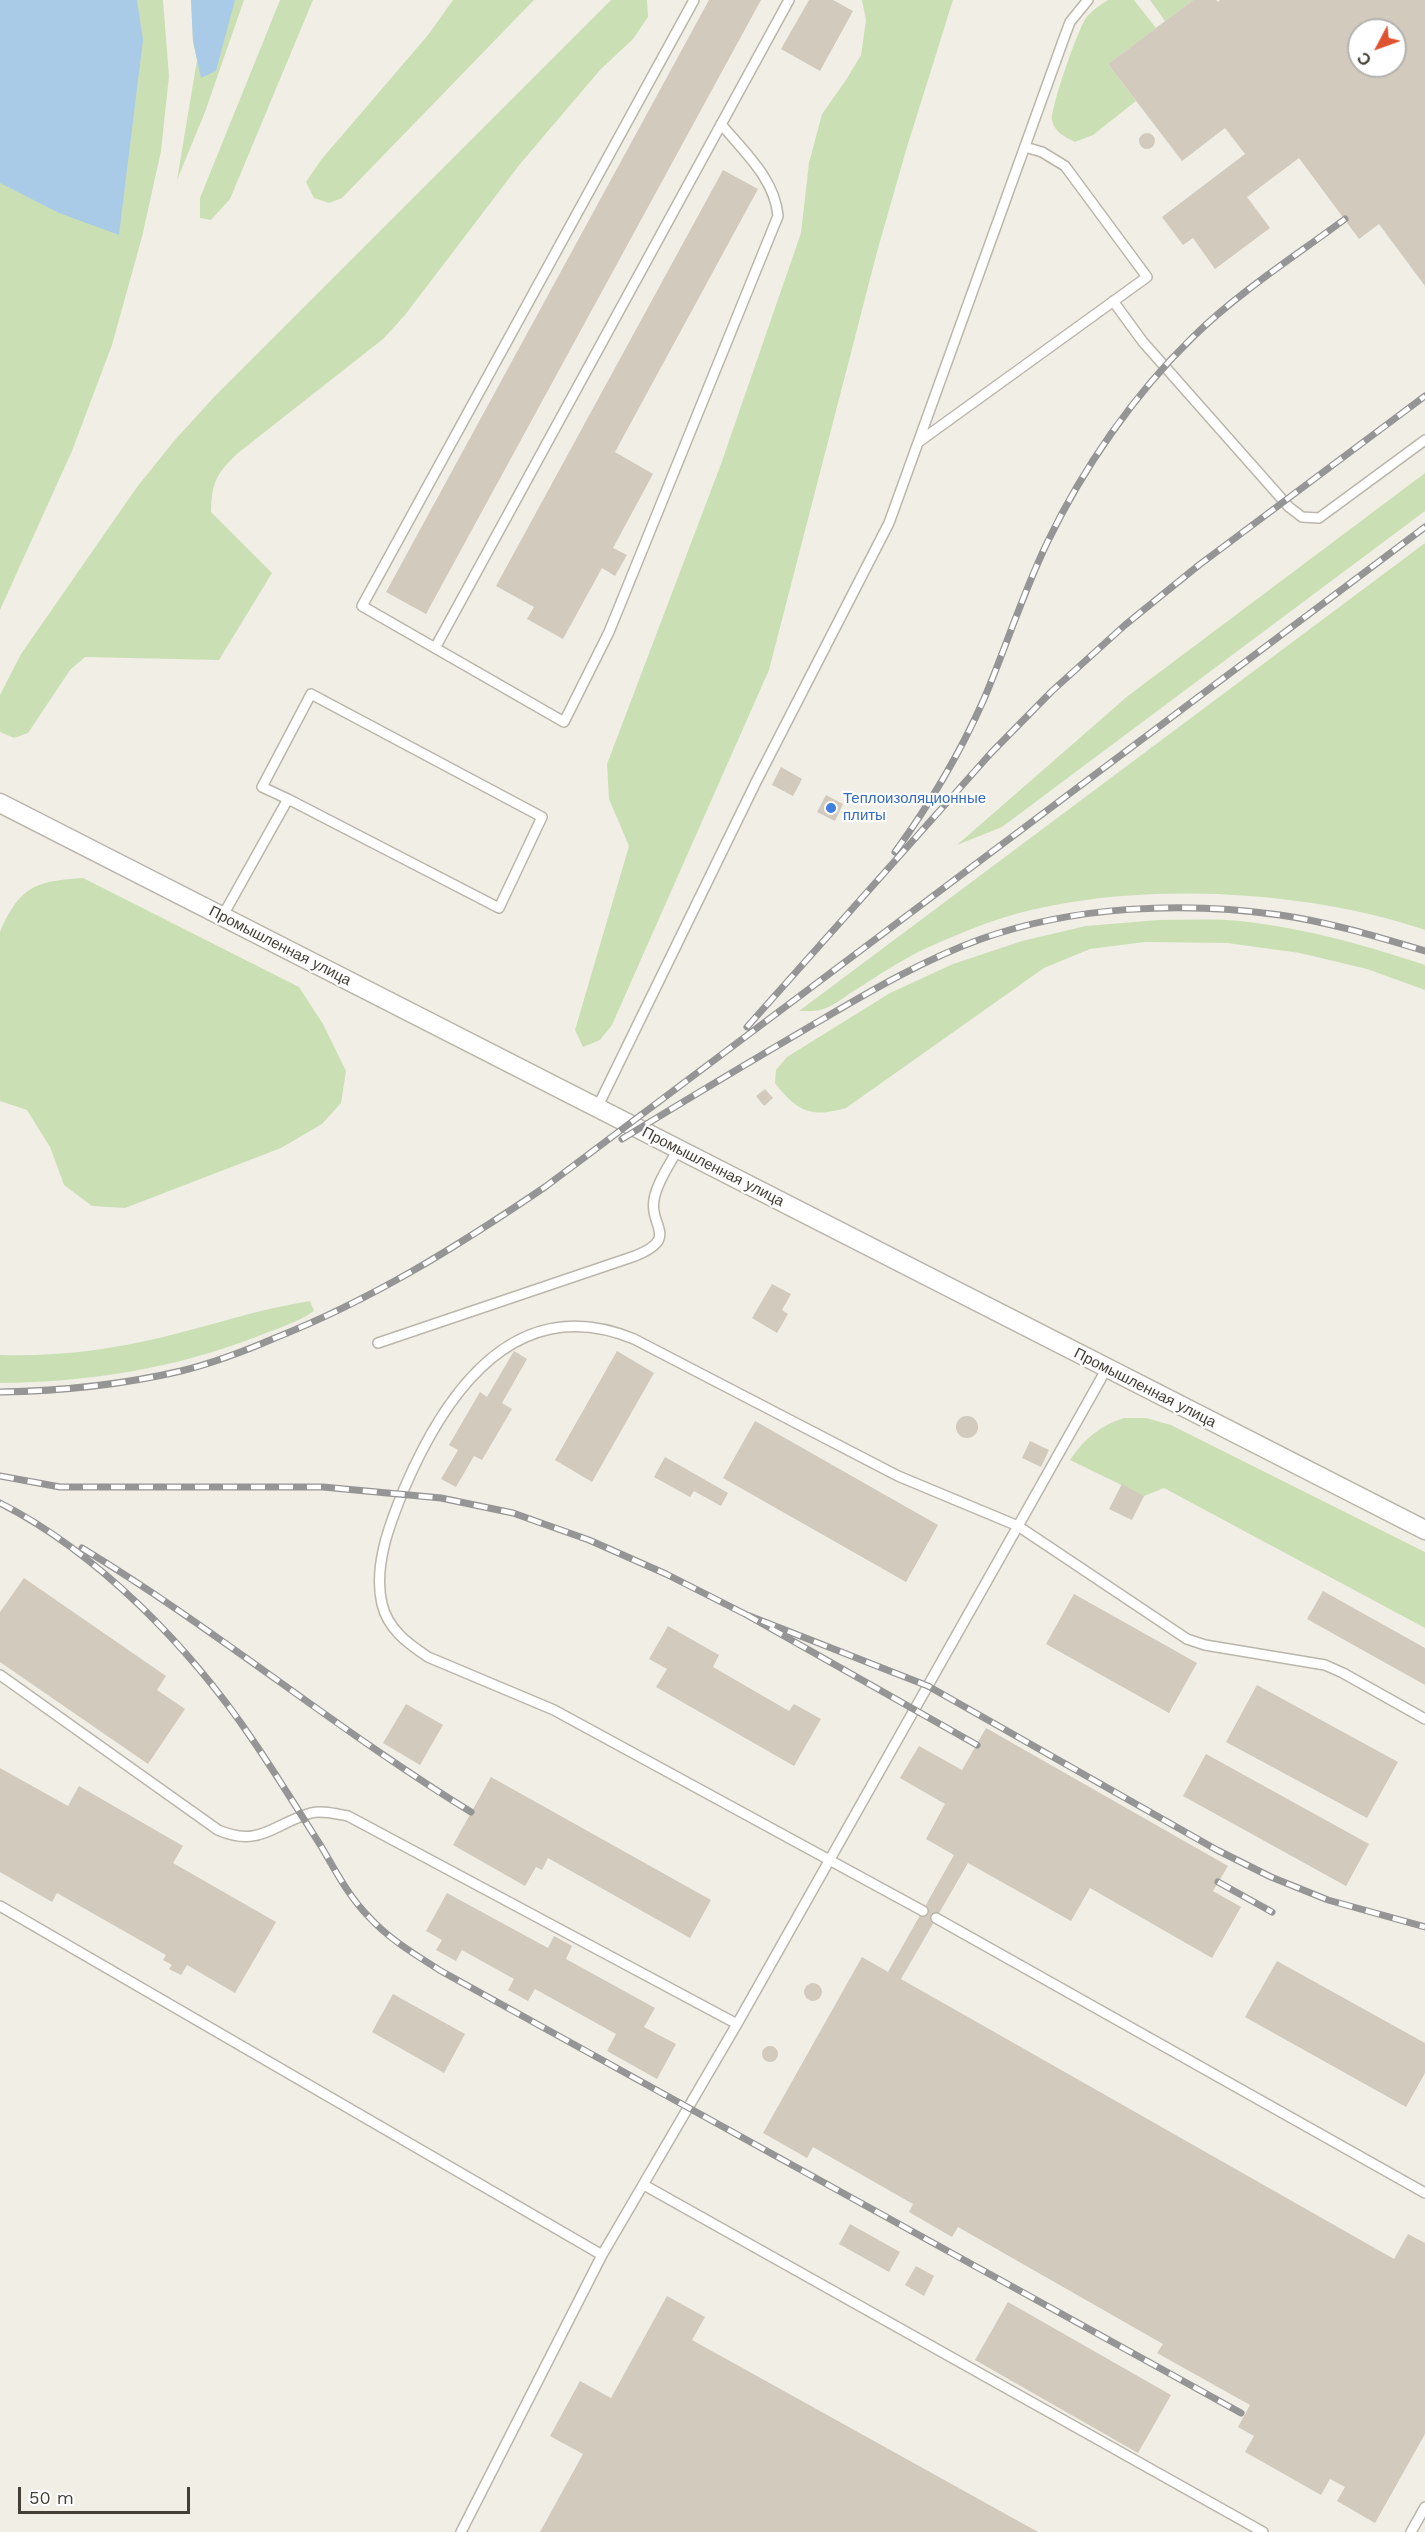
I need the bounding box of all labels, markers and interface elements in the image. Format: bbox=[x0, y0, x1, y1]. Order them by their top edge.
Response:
north arrow bbox=[1347, 18, 1407, 78]
text: С bbox=[1354, 48, 1376, 69]
place label: Теплоизоляционные плиты bbox=[843, 790, 986, 825]
marker: Теплоизоляционные плиты bbox=[824, 801, 838, 815]
street label: Промышленная улица bbox=[206, 902, 354, 990]
street label: Промышленная улица bbox=[639, 1123, 787, 1211]
street label: Промышленная улица bbox=[1071, 1344, 1219, 1432]
scale bar bbox=[21, 2475, 194, 2513]
text: 50 m bbox=[29, 2487, 74, 2508]

